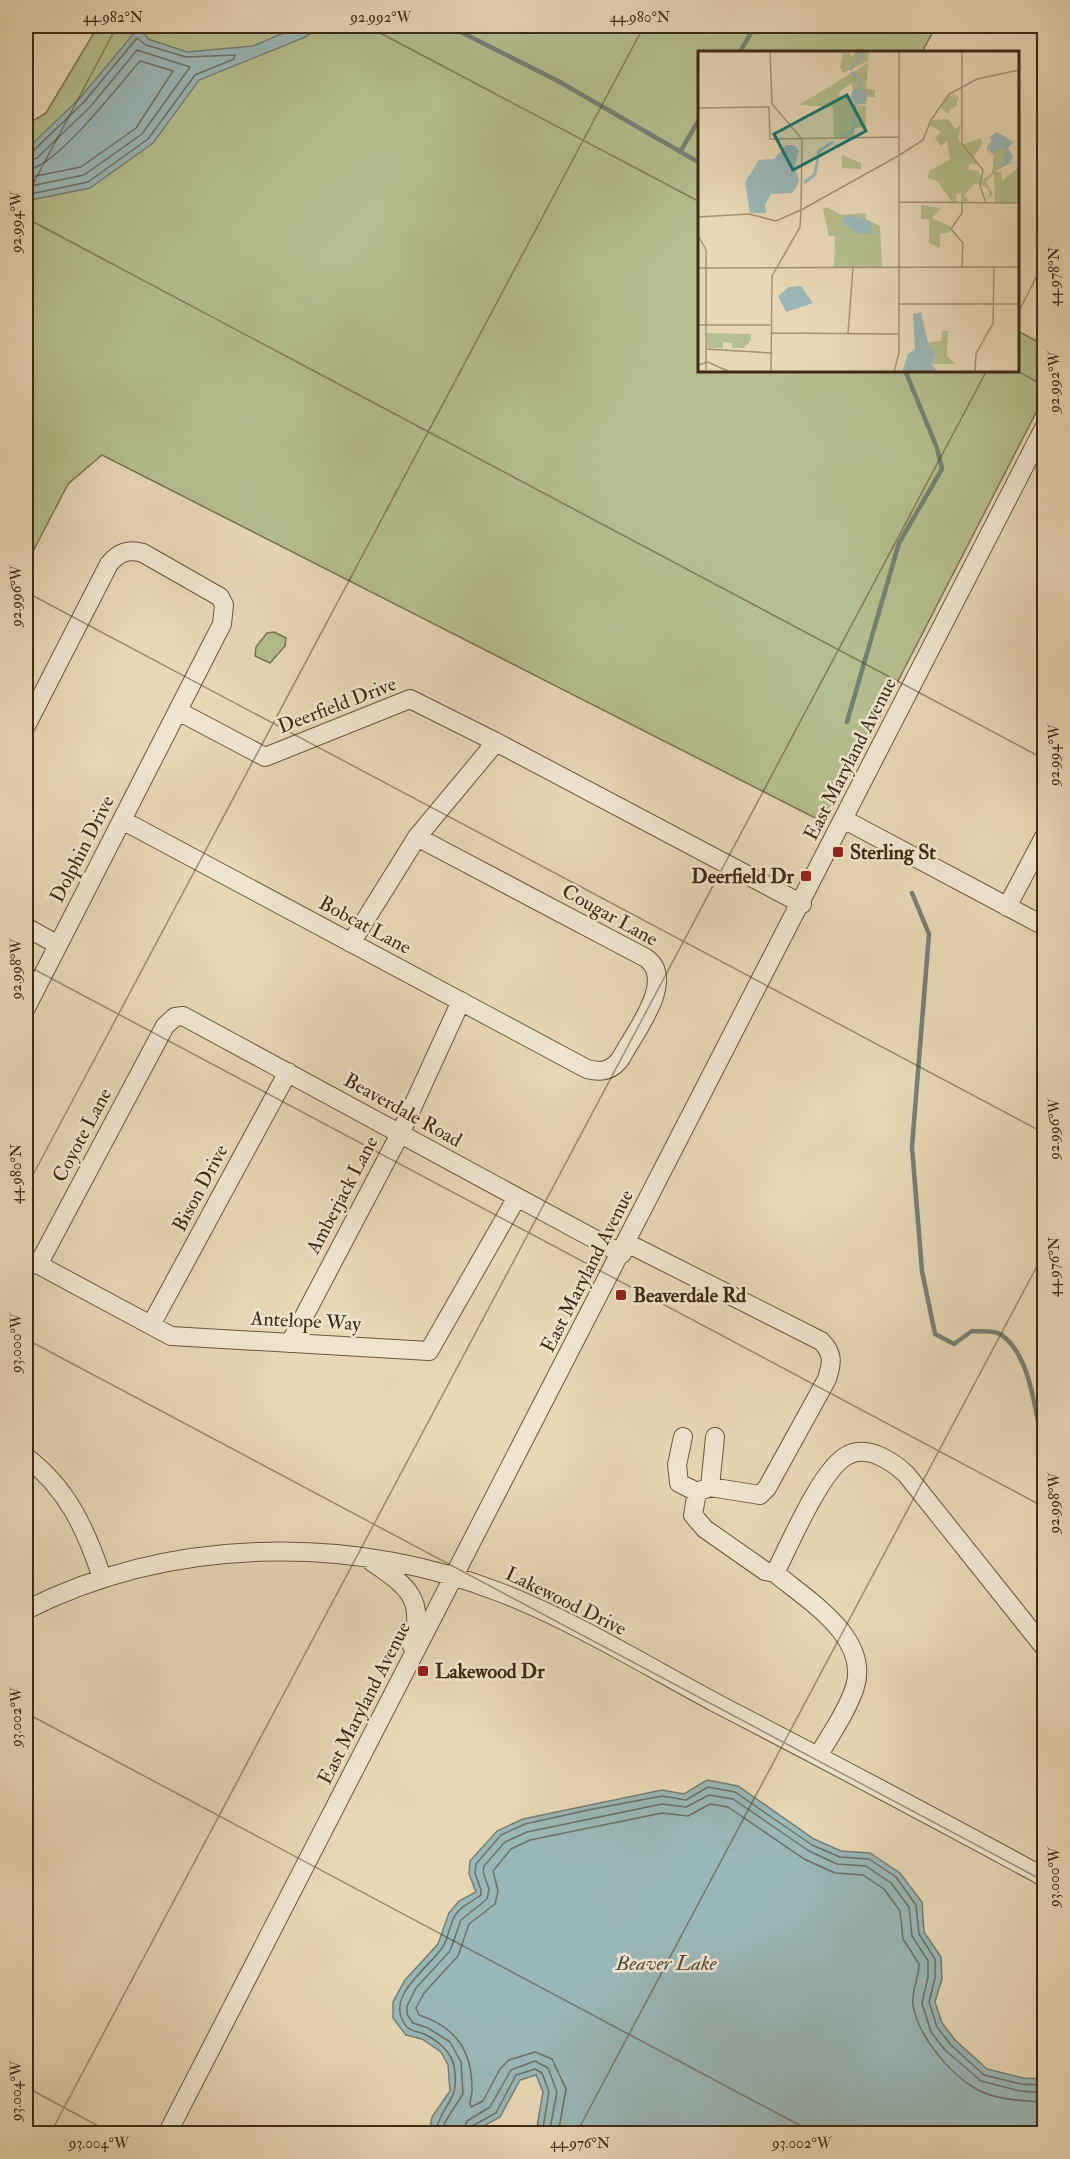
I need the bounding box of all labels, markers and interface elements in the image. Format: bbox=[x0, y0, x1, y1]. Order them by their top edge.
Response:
text: 44.982°N bbox=[83, 8, 144, 27]
text: 92.992°W bbox=[349, 8, 413, 27]
text: 44.980°N bbox=[610, 8, 671, 27]
inset map bbox=[698, 51, 1019, 372]
text: 92.994°W bbox=[7, 190, 26, 254]
text: 44.978°N bbox=[1045, 247, 1064, 307]
text: 92.992°W bbox=[1045, 350, 1064, 414]
text: 92.996°W bbox=[7, 564, 26, 628]
street label: Deerfield Drive bbox=[274, 671, 400, 739]
street label: East Maryland Avenue bbox=[798, 673, 902, 845]
text: 92.994°W bbox=[1045, 723, 1064, 787]
street label: Dolphin Drive bbox=[44, 791, 121, 907]
place label: Sterling St bbox=[850, 840, 936, 866]
marker: Sterling St bbox=[831, 845, 845, 859]
place label: Deerfield Dr bbox=[691, 864, 795, 889]
marker: Deerfield Dr bbox=[799, 869, 813, 883]
street label: Cougar Lane bbox=[558, 878, 662, 952]
street label: Bobcat Lane bbox=[315, 890, 415, 960]
text: 92.998°W bbox=[7, 938, 26, 1001]
street label: Beaverdale Road bbox=[340, 1067, 466, 1153]
street label: Coyote Lane bbox=[47, 1084, 117, 1186]
text: 92.996°W bbox=[1045, 1097, 1064, 1161]
street label: Amberjack Lane bbox=[300, 1132, 384, 1259]
street label: Bison Drive bbox=[167, 1140, 233, 1236]
text: 44.980°N bbox=[7, 1143, 26, 1204]
street label: East Maryland Avenue bbox=[535, 1185, 639, 1357]
text: 44.976°N bbox=[1045, 1236, 1064, 1297]
place label: Beaverdale Rd bbox=[633, 1283, 746, 1308]
marker: Beaverdale Rd bbox=[614, 1288, 628, 1302]
street label: Antelope Way bbox=[249, 1306, 363, 1337]
text: 93.000°W bbox=[7, 1312, 26, 1374]
text: 92.998°W bbox=[1045, 1472, 1064, 1535]
street label: Lakewood Drive bbox=[501, 1561, 631, 1641]
street label: East Maryland Avenue bbox=[312, 1617, 416, 1789]
place label: Lakewood Dr bbox=[435, 1659, 545, 1684]
marker: Lakewood Dr bbox=[416, 1664, 430, 1678]
text: 93.002°W bbox=[7, 1686, 26, 1748]
text: 93.000°W bbox=[1045, 1846, 1064, 1908]
water label: Beaver Lake bbox=[614, 1950, 718, 1977]
text: 93.004°W bbox=[7, 2060, 26, 2122]
text: 93.004°W bbox=[68, 2134, 130, 2153]
text: 44.976°N bbox=[550, 2134, 611, 2153]
text: 93.002°W bbox=[771, 2134, 833, 2153]

